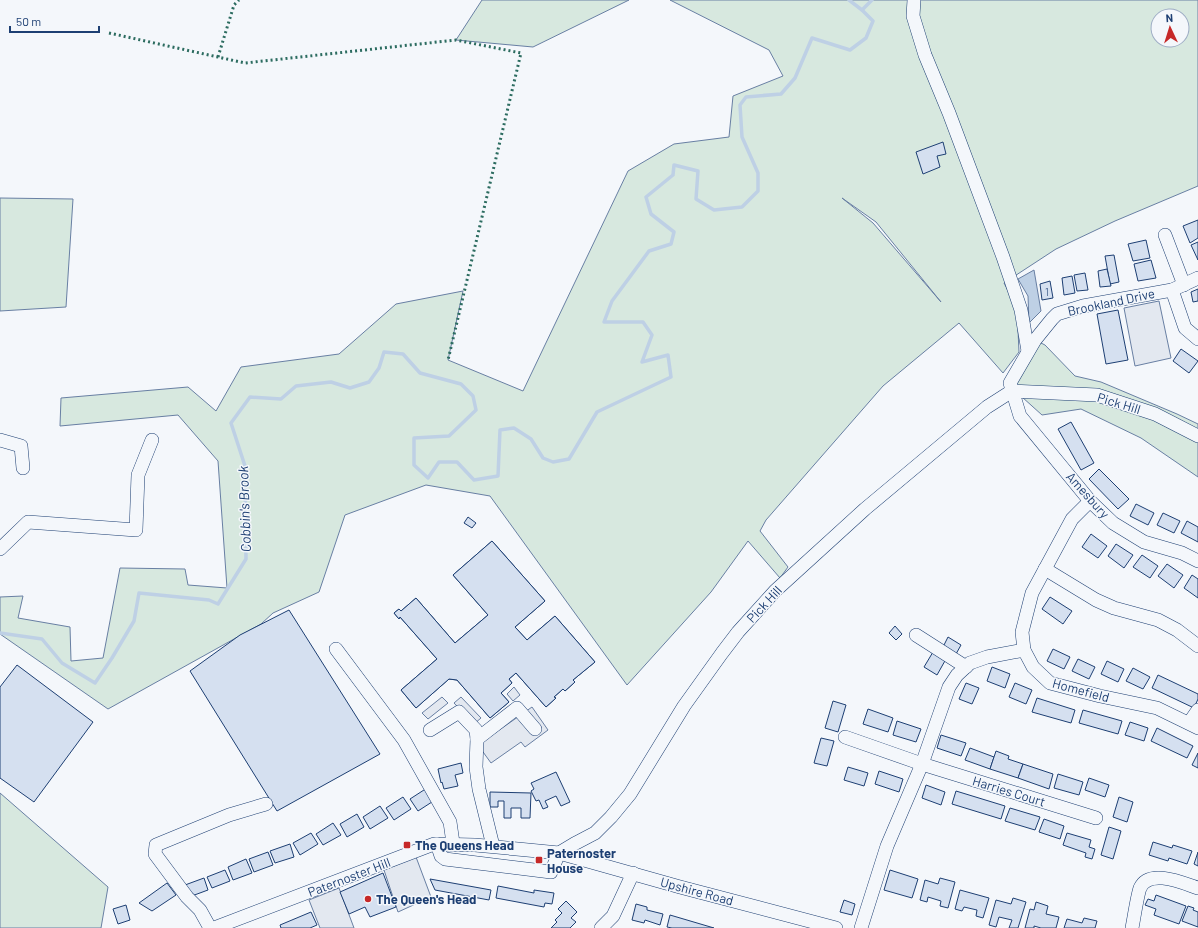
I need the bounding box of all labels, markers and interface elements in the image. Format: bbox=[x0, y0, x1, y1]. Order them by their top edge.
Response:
scale bar bbox=[10, 8, 99, 34]
north arrow bbox=[1150, 8, 1190, 48]
text: N bbox=[1165, 11, 1173, 24]
text: 50 m bbox=[16, 14, 41, 28]
house number: 1 bbox=[1045, 285, 1049, 298]
street label: Brookland Drive bbox=[1066, 285, 1156, 319]
street label: Pick Hill bbox=[1095, 389, 1143, 417]
water label: Cobbin's Brook bbox=[234, 465, 254, 553]
street label: Amesbury bbox=[1063, 469, 1113, 521]
street label: Pick Hill bbox=[743, 582, 785, 626]
street label: Homefield bbox=[1051, 675, 1111, 705]
street label: Harries Court bbox=[971, 772, 1047, 810]
place label: The Queens Head bbox=[415, 837, 514, 853]
marker: The Queens Head bbox=[402, 840, 412, 850]
place label: Paternoster House bbox=[547, 845, 616, 876]
street label: Paternoster Hill bbox=[305, 854, 393, 900]
marker: Paternoster House bbox=[534, 855, 544, 865]
street label: Upshire Road bbox=[659, 874, 735, 908]
place label: The Queen's Head bbox=[376, 891, 476, 907]
marker: The Queen's Head bbox=[363, 894, 373, 904]

